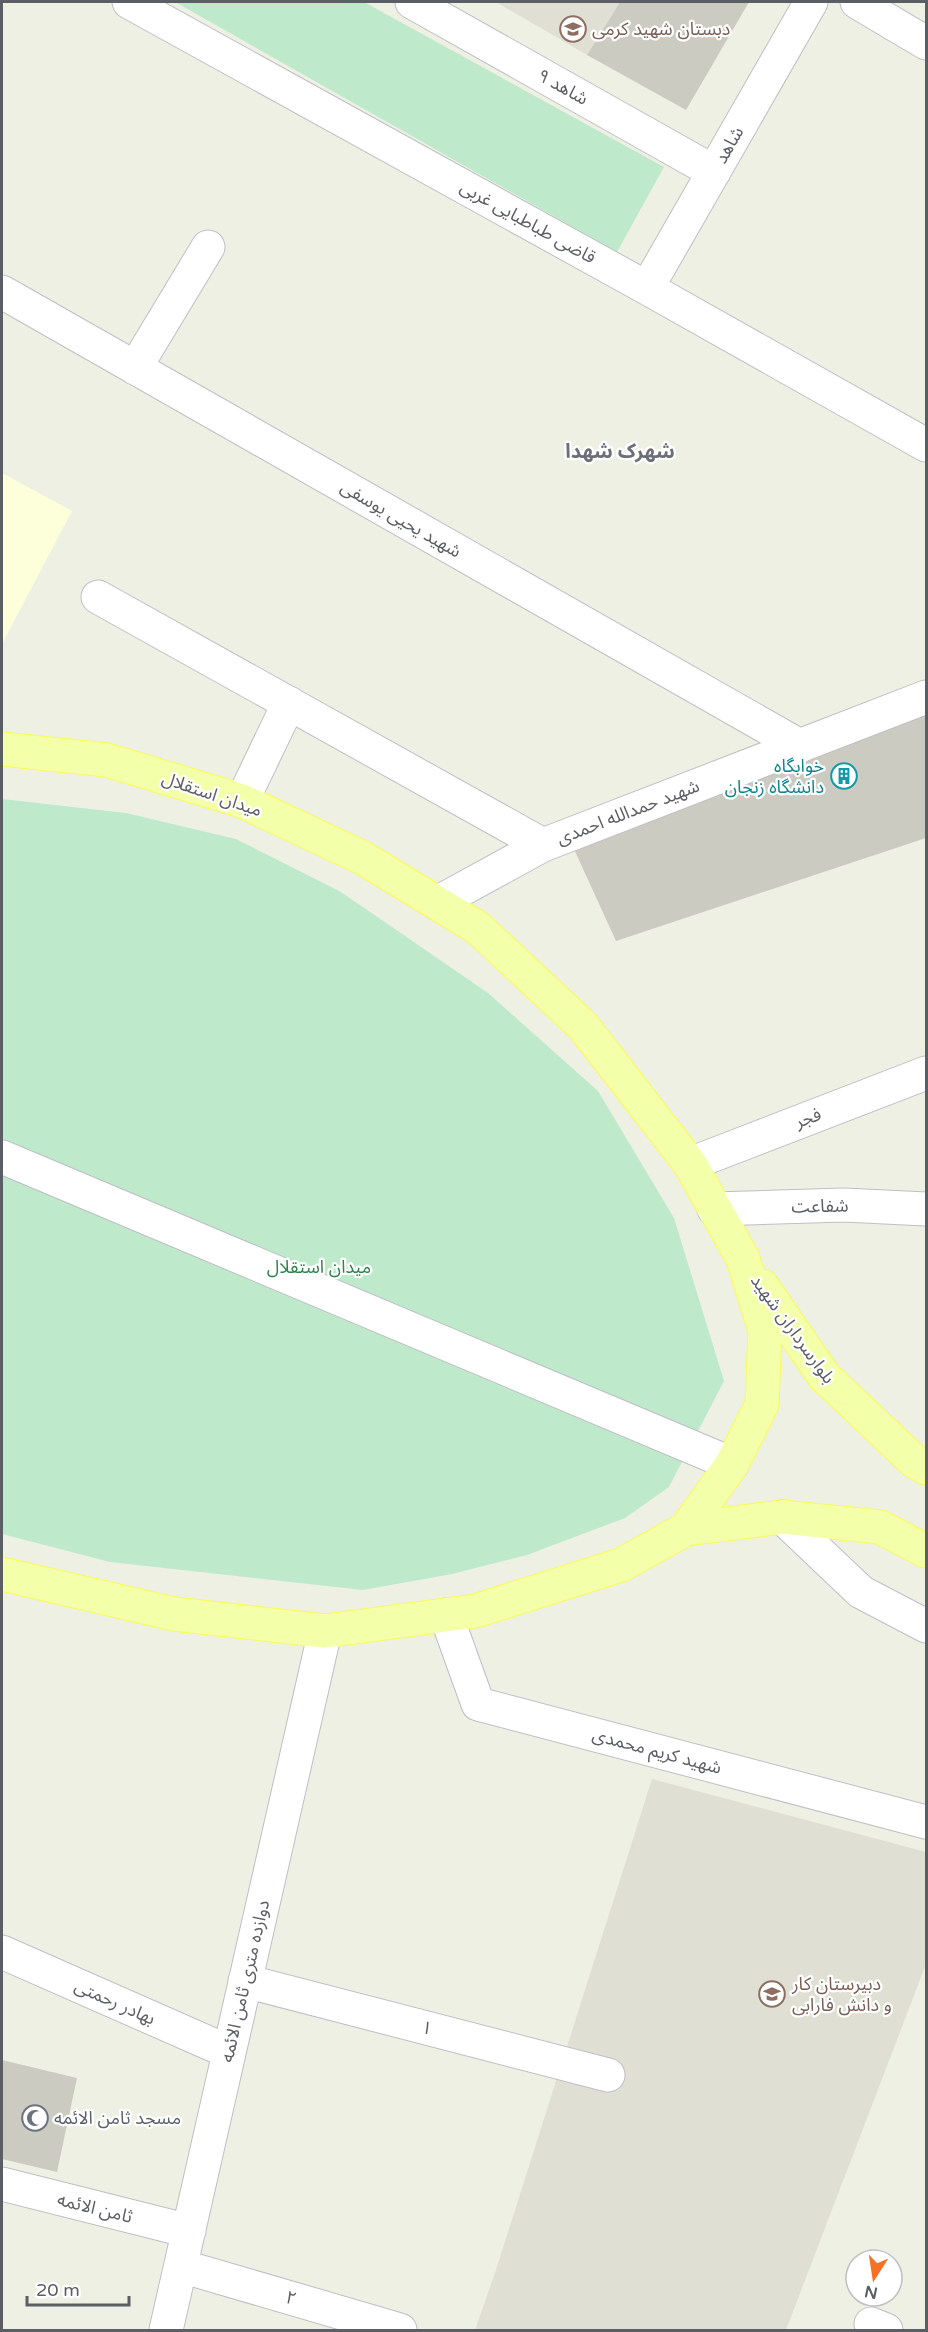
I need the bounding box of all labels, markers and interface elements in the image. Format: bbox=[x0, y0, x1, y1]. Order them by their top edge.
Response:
school or university icon: دبستان شهید کرمی bbox=[558, 14, 588, 44]
place label: دبستان شهید کرمی bbox=[592, 18, 730, 40]
street label: شاهد ۹ bbox=[534, 64, 592, 110]
street label: شاهد bbox=[710, 122, 748, 168]
street label: قاضی طباطبایی غربی bbox=[456, 176, 600, 268]
district label: شهرک شهدا bbox=[565, 440, 675, 464]
street label: شهید یحیی یوسفی bbox=[337, 476, 465, 562]
place label: خوابگاه دانشگاه زنجان bbox=[725, 755, 824, 798]
building icon: خوابگاه دانشگاه زنجان bbox=[829, 761, 859, 791]
street label: میدان استقلال bbox=[159, 767, 265, 821]
street label: شهید حمدالله احمدی bbox=[554, 775, 702, 849]
street label: فجر bbox=[791, 1103, 824, 1133]
street label: شفاعت bbox=[791, 1195, 849, 1217]
park label: میدان استقلال bbox=[267, 1256, 371, 1278]
street label: بلوارسرداران شهید bbox=[746, 1270, 840, 1388]
street label: شهید کریم محمدی bbox=[589, 1723, 724, 1781]
street label: دوازده متری ثامن الائمه bbox=[216, 1898, 274, 2064]
place label: دبیرستان کار و دانش فارابی bbox=[791, 1973, 892, 2016]
street label: بهادر رحمتی bbox=[71, 1974, 159, 2030]
school or university icon: دبیرستان کار و دانش فارابی bbox=[757, 1979, 787, 2009]
street label: ۱ bbox=[419, 2016, 435, 2040]
mosque icon: مسجد ثامن الائمه bbox=[20, 2103, 50, 2133]
place label: مسجد ثامن الائمه bbox=[54, 2107, 181, 2129]
street label: ثامن الائمه bbox=[55, 2188, 135, 2228]
north arrow bbox=[844, 2248, 904, 2308]
scale bar bbox=[27, 2269, 129, 2307]
text: 20 m bbox=[36, 2279, 80, 2301]
text: N bbox=[863, 2281, 879, 2303]
street label: ۲ bbox=[283, 2286, 299, 2310]

